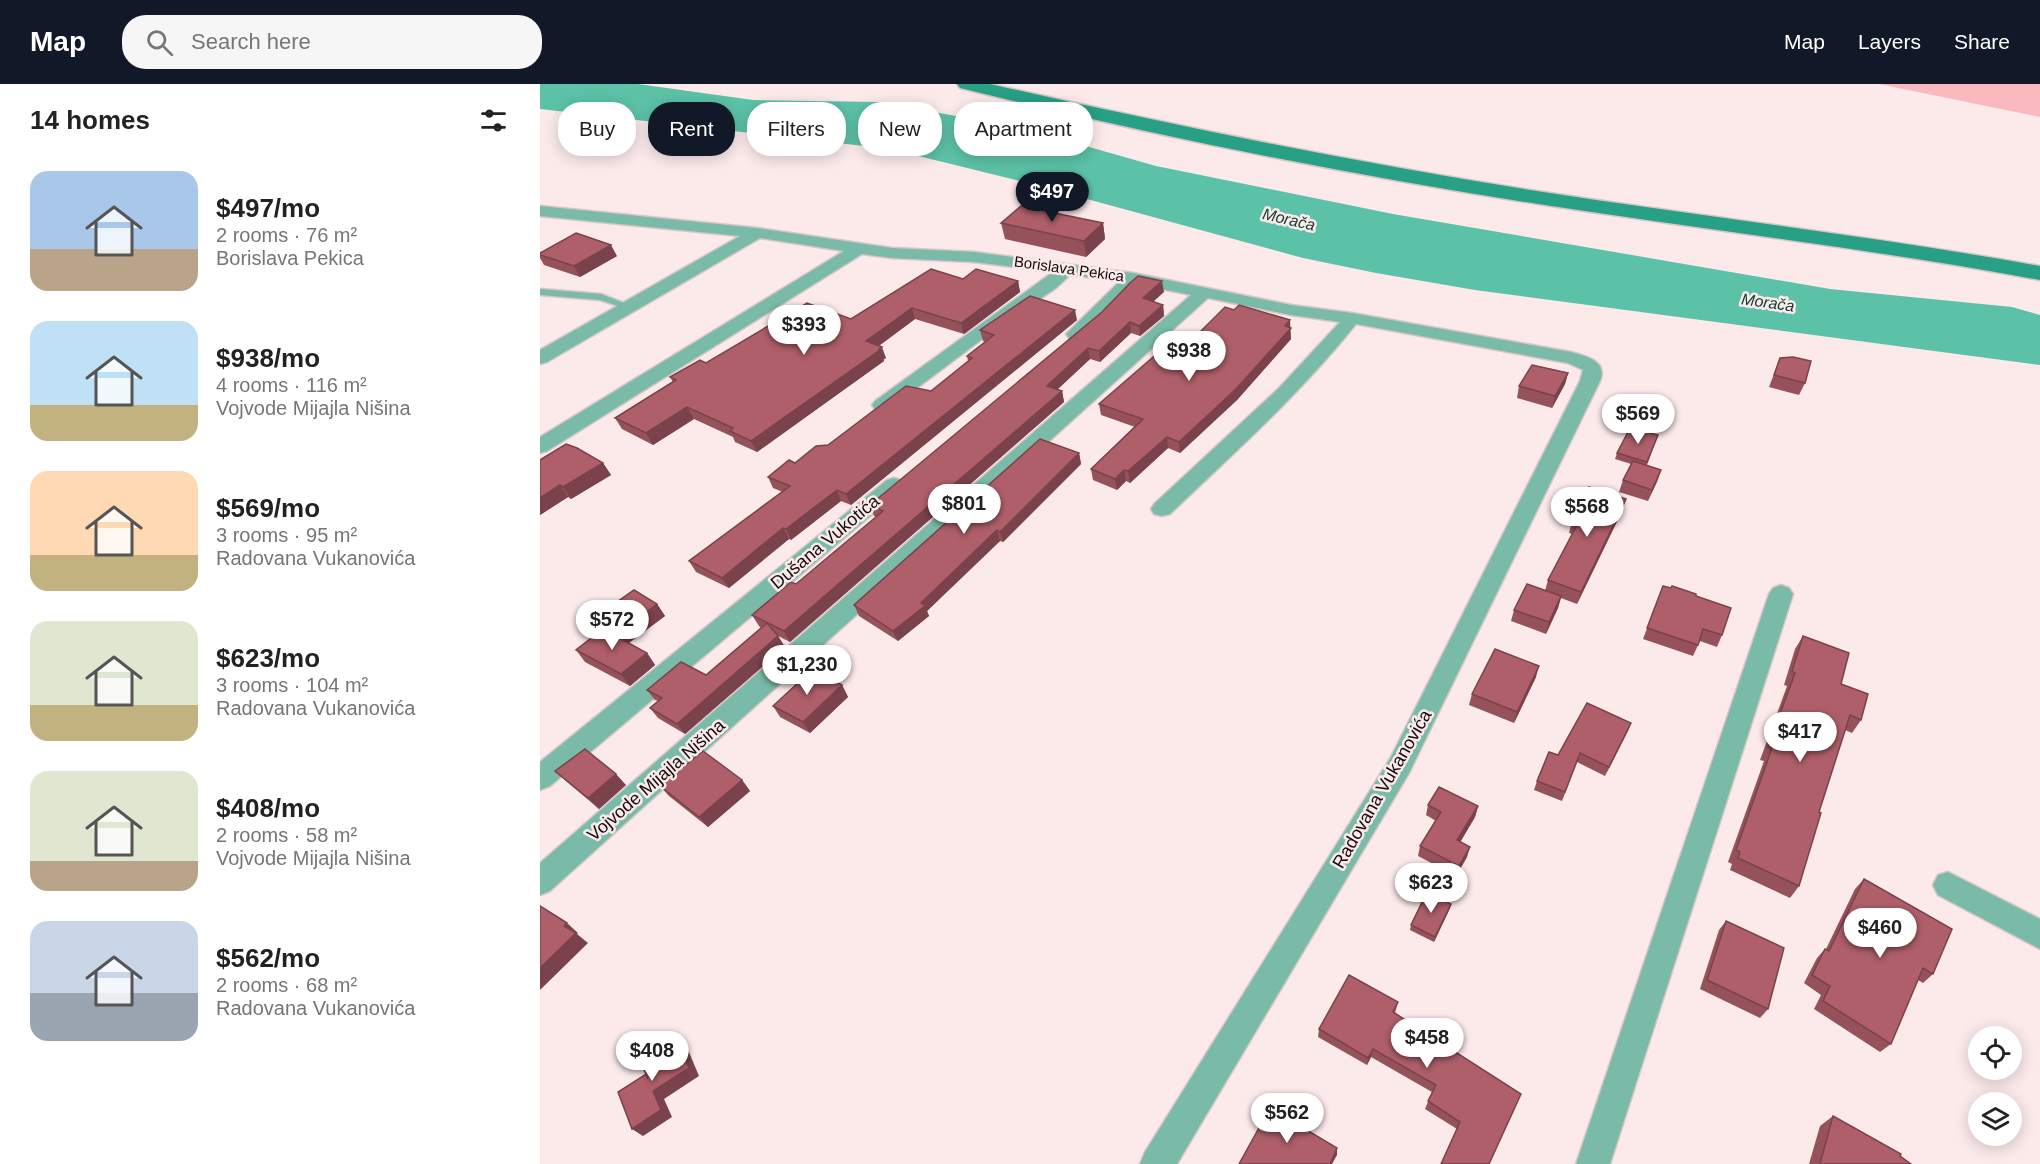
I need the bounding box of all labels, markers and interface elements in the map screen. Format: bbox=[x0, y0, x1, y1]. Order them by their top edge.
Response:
search box bbox=[122, 15, 542, 69]
text: Map bbox=[30, 26, 86, 57]
icon: search bbox=[143, 26, 176, 59]
text: Search here bbox=[191, 29, 311, 54]
text: Map bbox=[1784, 30, 1825, 53]
text: Layers bbox=[1858, 30, 1921, 53]
text: Share bbox=[1954, 30, 2010, 53]
chip: Buy bbox=[558, 102, 636, 156]
chip: Rent bbox=[648, 102, 735, 156]
chip: Filters bbox=[747, 102, 846, 156]
chip: New bbox=[858, 102, 942, 156]
chip: Apartment bbox=[954, 102, 1093, 156]
icon: filters bbox=[477, 104, 510, 137]
text: 14 homes bbox=[30, 105, 150, 135]
pin: $497 bbox=[1016, 172, 1088, 223]
text: $497 bbox=[1030, 180, 1074, 202]
text: $497/mo bbox=[216, 193, 320, 223]
icon: home bbox=[78, 195, 150, 267]
water label: Morača bbox=[1261, 205, 1317, 234]
text: 2 rooms · 76 m² bbox=[216, 224, 357, 246]
text: Borislava Pekica bbox=[216, 247, 364, 269]
street label: Borislava Pekica bbox=[1013, 252, 1126, 285]
water label: Morača bbox=[1740, 290, 1796, 315]
pin: $393 bbox=[768, 305, 840, 356]
text: $393 bbox=[782, 313, 826, 335]
pin: $938 bbox=[1153, 331, 1225, 382]
text: $938 bbox=[1167, 339, 1211, 361]
text: $938/mo bbox=[216, 343, 320, 373]
icon: home bbox=[78, 345, 150, 417]
text: 4 rooms · 116 m² bbox=[216, 374, 367, 396]
pin: $569 bbox=[1602, 394, 1674, 445]
text: Vojvode Mijajla Nišina bbox=[216, 397, 411, 419]
text: $569 bbox=[1616, 402, 1660, 424]
pin: $801 bbox=[928, 484, 1000, 535]
pin: $568 bbox=[1551, 487, 1623, 538]
street label: Dušana Vukotića bbox=[767, 490, 884, 593]
text: $801 bbox=[942, 492, 986, 514]
text: $569/mo bbox=[216, 493, 320, 523]
icon: home bbox=[78, 495, 150, 567]
text: $568 bbox=[1565, 495, 1609, 517]
text: 3 rooms · 95 m² bbox=[216, 524, 357, 546]
text: Radovana Vukanovića bbox=[216, 547, 415, 569]
pin: $572 bbox=[576, 600, 648, 651]
text: $572 bbox=[590, 608, 634, 630]
text: $623/mo bbox=[216, 643, 320, 673]
icon: home bbox=[78, 645, 150, 717]
pin: $1,230 bbox=[758, 645, 856, 696]
text: $1,230 bbox=[776, 653, 838, 675]
text: 3 rooms · 104 m² bbox=[216, 674, 368, 696]
text: Radovana Vukanovića bbox=[216, 697, 415, 719]
street label: Radovana Vukanovića bbox=[1328, 705, 1436, 872]
pin: $417 bbox=[1764, 712, 1836, 763]
street label: Vojvode Mijajla Nišina bbox=[583, 714, 729, 845]
text: $417 bbox=[1778, 720, 1822, 742]
text: $408/mo bbox=[216, 793, 320, 823]
icon: home bbox=[78, 795, 150, 867]
text: 2 rooms · 58 m² bbox=[216, 824, 357, 846]
text: Vojvode Mijajla Nišina bbox=[216, 847, 411, 869]
pin: $623 bbox=[1395, 863, 1467, 914]
text: $623 bbox=[1409, 871, 1453, 893]
pin: $460 bbox=[1844, 908, 1916, 959]
text: $460 bbox=[1858, 916, 1902, 938]
text: $562/mo bbox=[216, 943, 320, 973]
icon: home bbox=[78, 945, 150, 1017]
text: 2 rooms · 68 m² bbox=[216, 974, 357, 996]
text: Radovana Vukanovića bbox=[216, 997, 415, 1019]
pin: $458 bbox=[1391, 1018, 1463, 1069]
text: $458 bbox=[1405, 1026, 1449, 1048]
map controls bbox=[1968, 1026, 2022, 1146]
button: locate bbox=[1968, 1026, 2022, 1080]
pin: $408 bbox=[616, 1031, 688, 1082]
text: $408 bbox=[630, 1039, 674, 1061]
button: layers bbox=[1968, 1092, 2022, 1146]
pin: $562 bbox=[1251, 1093, 1323, 1144]
text: $562 bbox=[1265, 1101, 1309, 1123]

